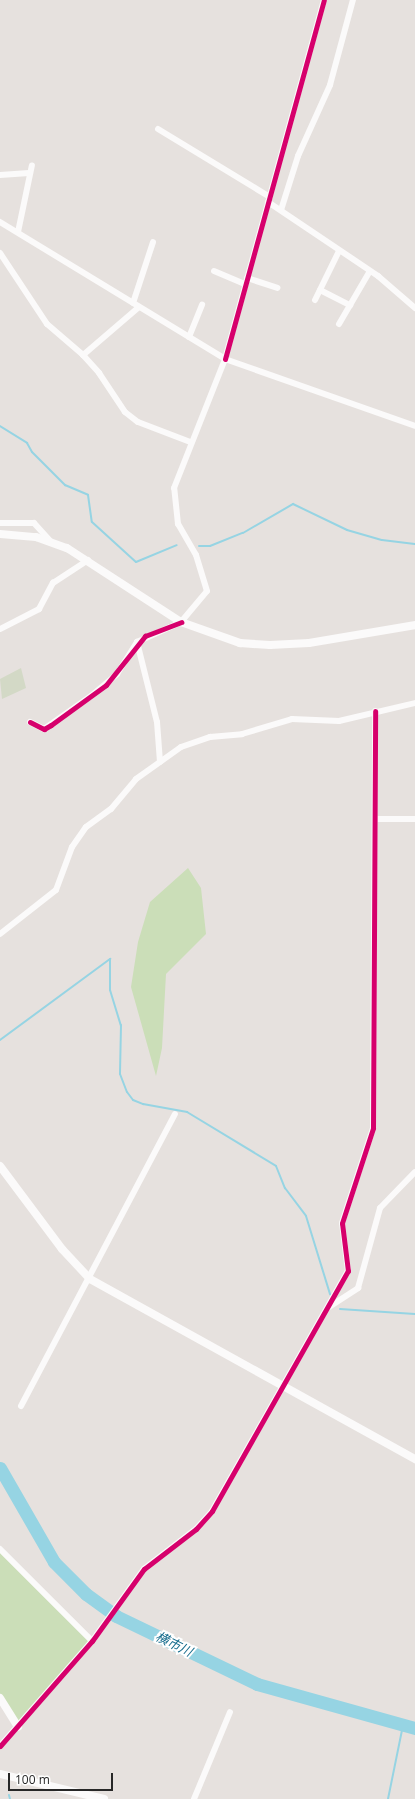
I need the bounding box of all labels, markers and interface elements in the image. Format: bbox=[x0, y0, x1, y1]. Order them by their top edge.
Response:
water label: 横市川 bbox=[153, 1628, 195, 1660]
scale bar bbox=[10, 1765, 115, 1791]
text: 100 m bbox=[15, 1771, 50, 1788]

